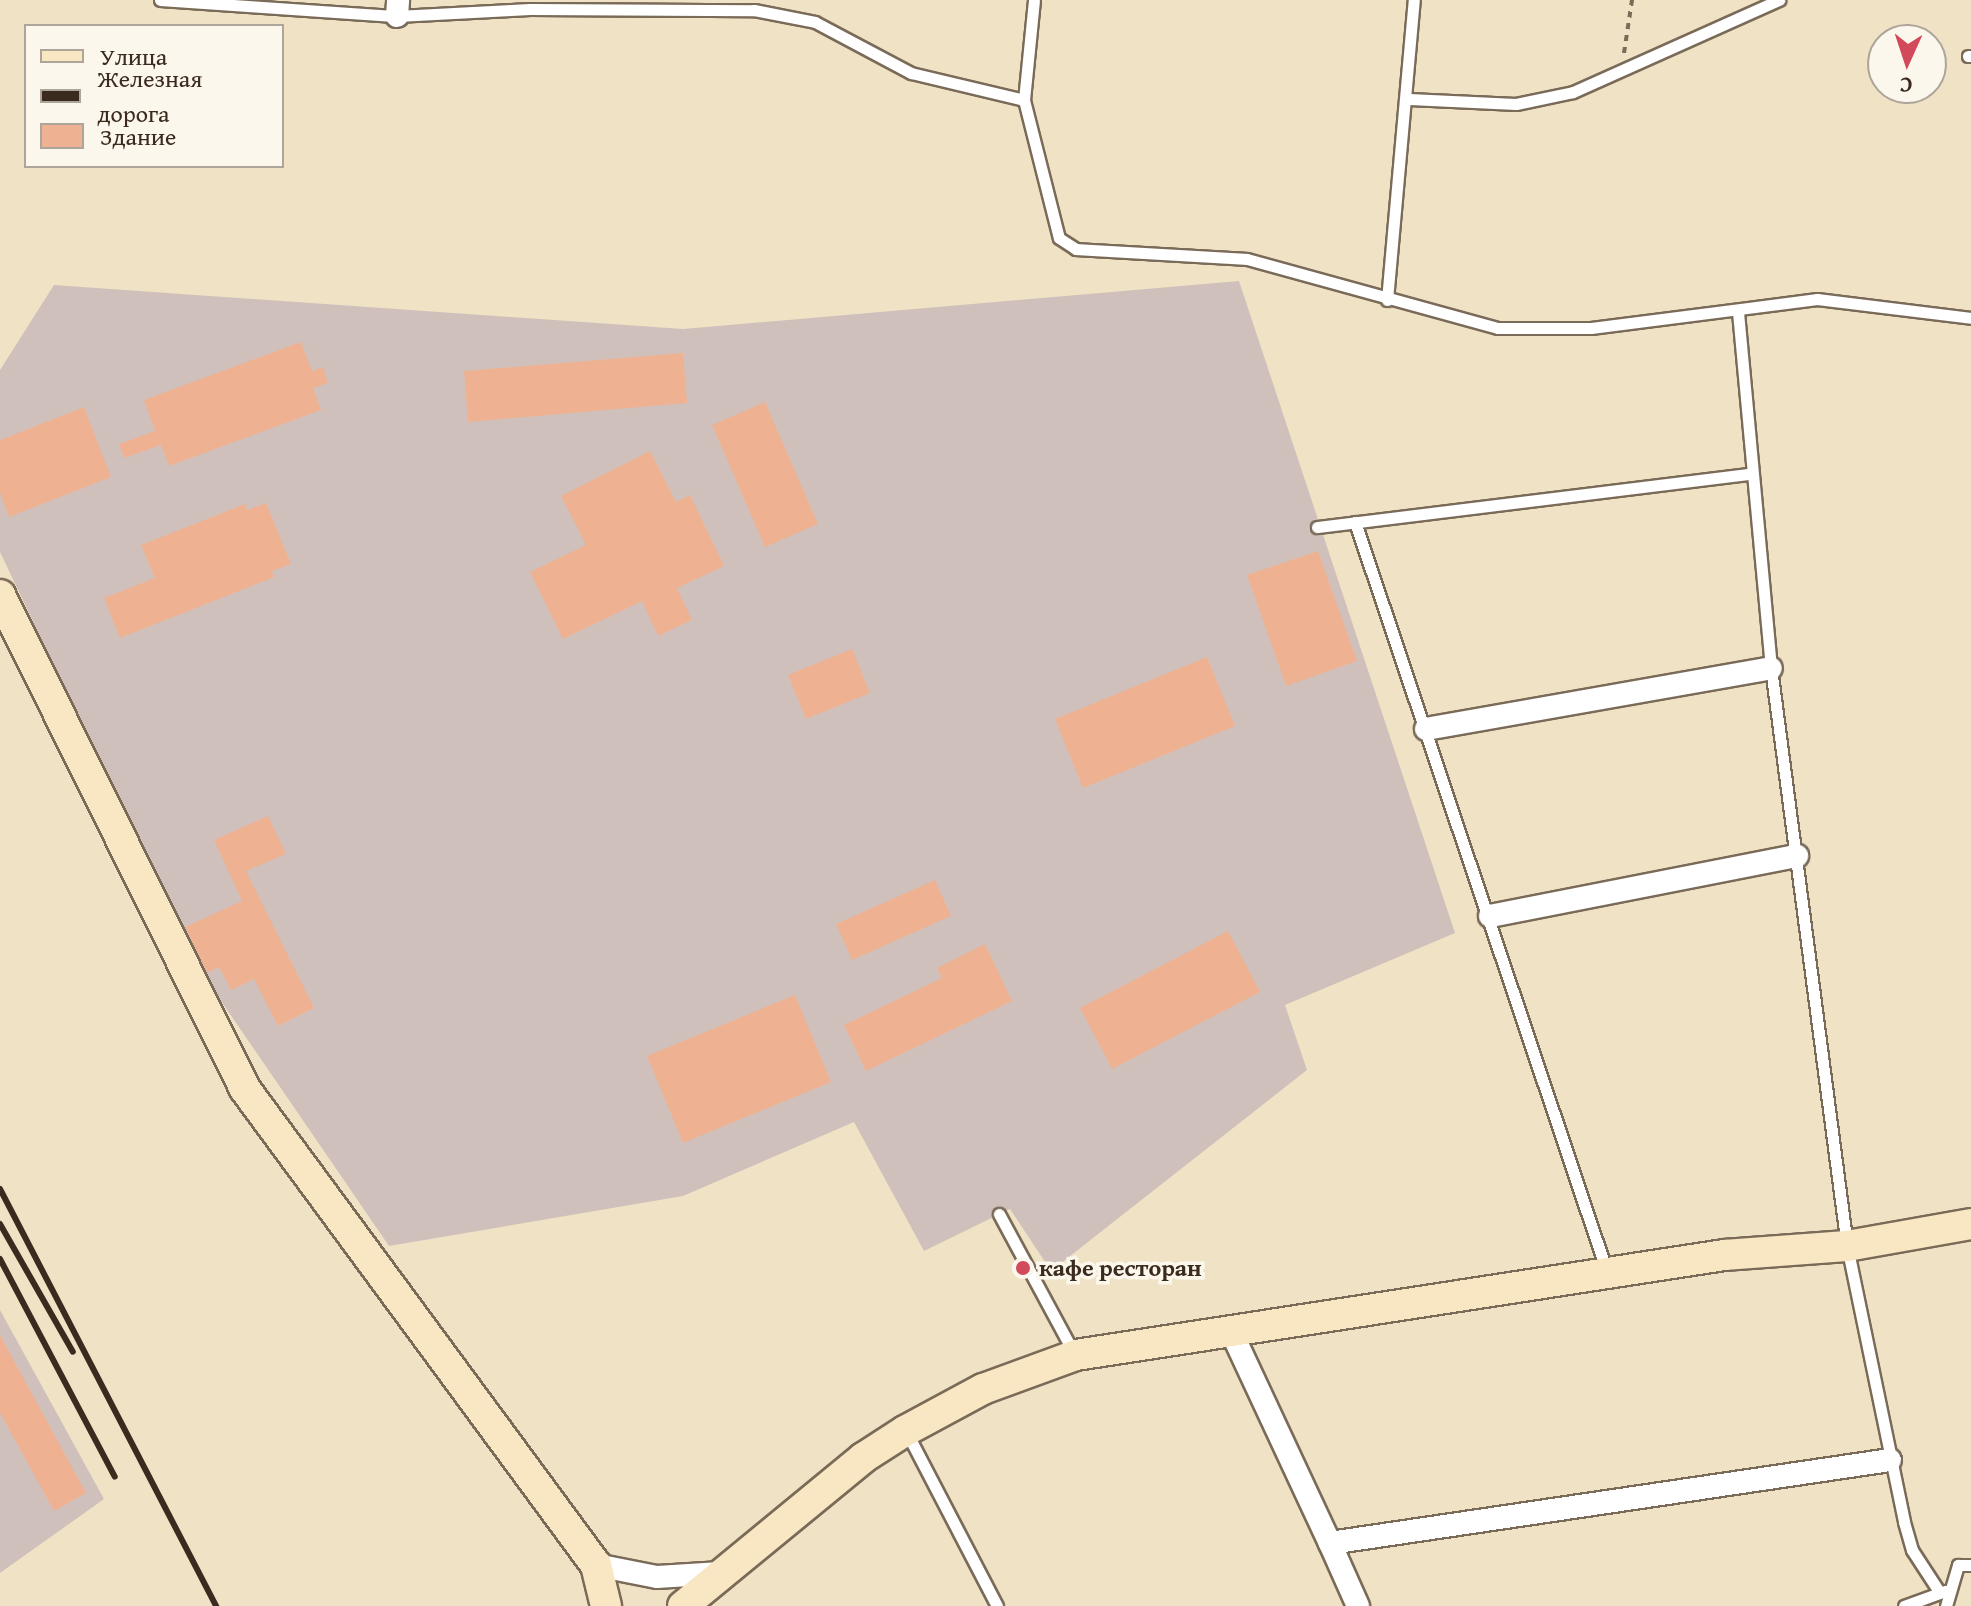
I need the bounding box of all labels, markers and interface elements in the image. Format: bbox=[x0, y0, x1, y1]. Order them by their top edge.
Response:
legend bbox=[24, 24, 284, 168]
north arrow bbox=[1867, 24, 1947, 104]
text: Улица bbox=[100, 39, 167, 74]
text: Железная дорога bbox=[97, 61, 202, 131]
text: С bbox=[1899, 70, 1913, 102]
text: Здание bbox=[100, 119, 176, 154]
place label: кафе ресторан bbox=[1039, 1254, 1202, 1282]
marker: кафе ресторан bbox=[1014, 1259, 1032, 1277]

